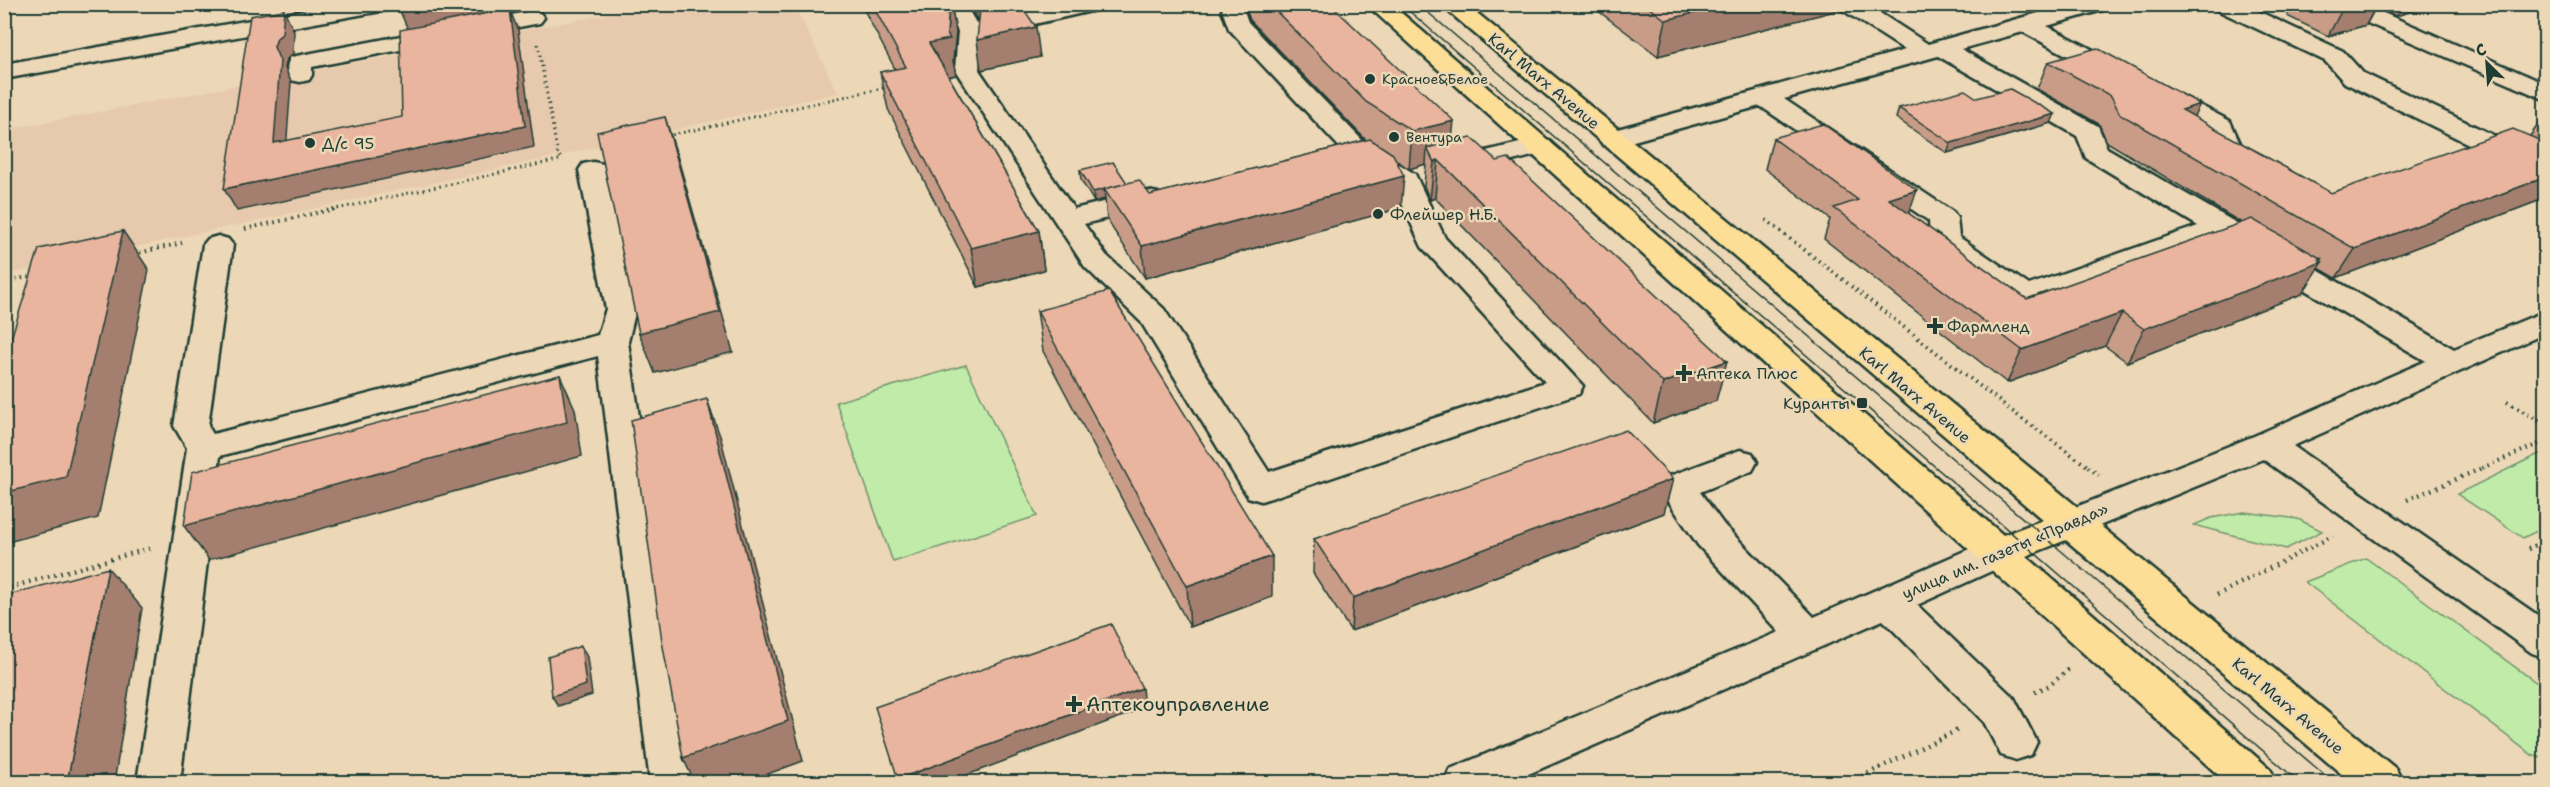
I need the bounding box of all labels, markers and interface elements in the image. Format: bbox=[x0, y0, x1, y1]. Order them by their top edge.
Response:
street label: Karl Marx Avenue bbox=[1484, 28, 1604, 134]
north arrow bbox=[2457, 33, 2517, 93]
text: С bbox=[2472, 38, 2490, 61]
place label: Красное&Белое bbox=[1382, 70, 1488, 88]
marker: Красное&Белое bbox=[1363, 72, 1377, 86]
place label: Вентура bbox=[1406, 128, 1462, 146]
marker: Вентура bbox=[1387, 130, 1401, 144]
place label: Д/с 95 bbox=[322, 133, 374, 154]
marker: Д/с 95 bbox=[303, 136, 317, 150]
place label: Флейшер Н.Б. bbox=[1390, 204, 1497, 225]
marker: Флейшер Н.Б. bbox=[1371, 207, 1385, 221]
place label: Фармленд bbox=[1947, 316, 2030, 337]
marker: Фармленд bbox=[1928, 319, 1942, 333]
street label: Karl Marx Avenue bbox=[1855, 342, 1975, 448]
place label: Аптека Плюс bbox=[1696, 363, 1798, 384]
marker: Аптека Плюс bbox=[1677, 366, 1691, 380]
place label: Куранты bbox=[1783, 393, 1850, 414]
marker: Куранты bbox=[1855, 396, 1869, 410]
street label: улица им. газеты «Правда» bbox=[1899, 498, 2111, 604]
street label: Karl Marx Avenue bbox=[2228, 653, 2348, 759]
place label: Аптекоуправление bbox=[1086, 691, 1270, 717]
marker: Аптекоуправление bbox=[1067, 697, 1081, 711]

